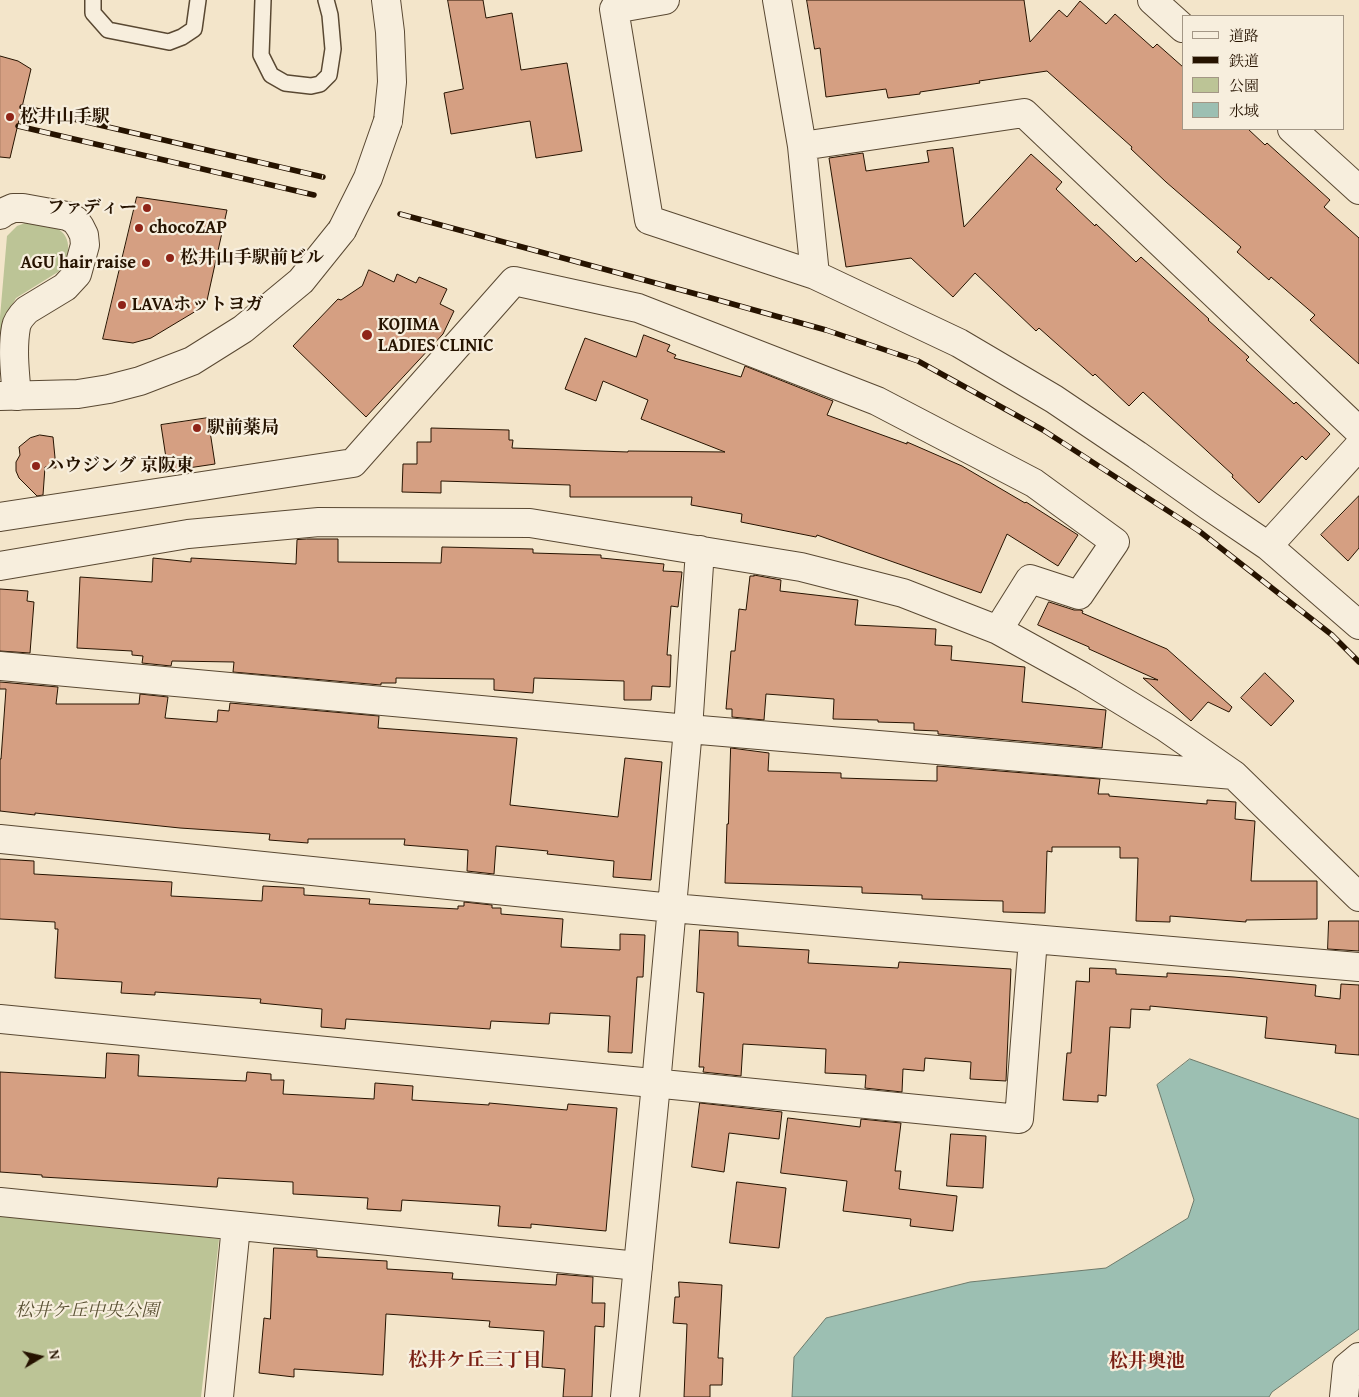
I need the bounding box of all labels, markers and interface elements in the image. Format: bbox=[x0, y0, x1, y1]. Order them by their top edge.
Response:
legend bbox=[1182, 15, 1344, 130]
text: 道路 bbox=[1229, 25, 1259, 46]
text: 鉄道 bbox=[1229, 50, 1259, 71]
text: 公園 bbox=[1229, 75, 1259, 96]
text: 水域 bbox=[1229, 100, 1259, 121]
place label: 松井山手駅 bbox=[20, 106, 110, 128]
marker: 松井山手駅 bbox=[4, 111, 16, 123]
place label: ファディー bbox=[47, 197, 137, 219]
marker: ファディー bbox=[141, 202, 153, 214]
place label: chocoZAP bbox=[149, 217, 227, 239]
marker: chocoZAP bbox=[133, 222, 145, 234]
place label: 松井山手駅前ビル bbox=[180, 247, 324, 269]
place label: AGU hair raise bbox=[21, 252, 136, 274]
marker: 松井山手駅前ビル bbox=[164, 252, 176, 264]
marker: AGU hair raise bbox=[140, 257, 152, 269]
place label: LAVAホットヨガ bbox=[132, 294, 263, 316]
marker: LAVAホットヨガ bbox=[116, 299, 128, 311]
place label: KOJIMA LADIES CLINIC bbox=[378, 314, 494, 356]
marker: KOJIMA LADIES CLINIC bbox=[360, 328, 374, 342]
place label: 駅前薬局 bbox=[207, 417, 279, 439]
marker: 駅前薬局 bbox=[191, 422, 203, 434]
place label: ハウジング 京阪東 bbox=[46, 455, 194, 477]
marker: ハウジング 京阪東 bbox=[30, 460, 42, 472]
park label: 松井ケ丘中央公園 bbox=[15, 1300, 159, 1322]
north arrow bbox=[15, 1332, 65, 1382]
text: N bbox=[44, 1348, 65, 1361]
district label: 松井ケ丘三丁目 bbox=[409, 1350, 541, 1372]
district label: 松井奥池 bbox=[1109, 1351, 1185, 1373]

